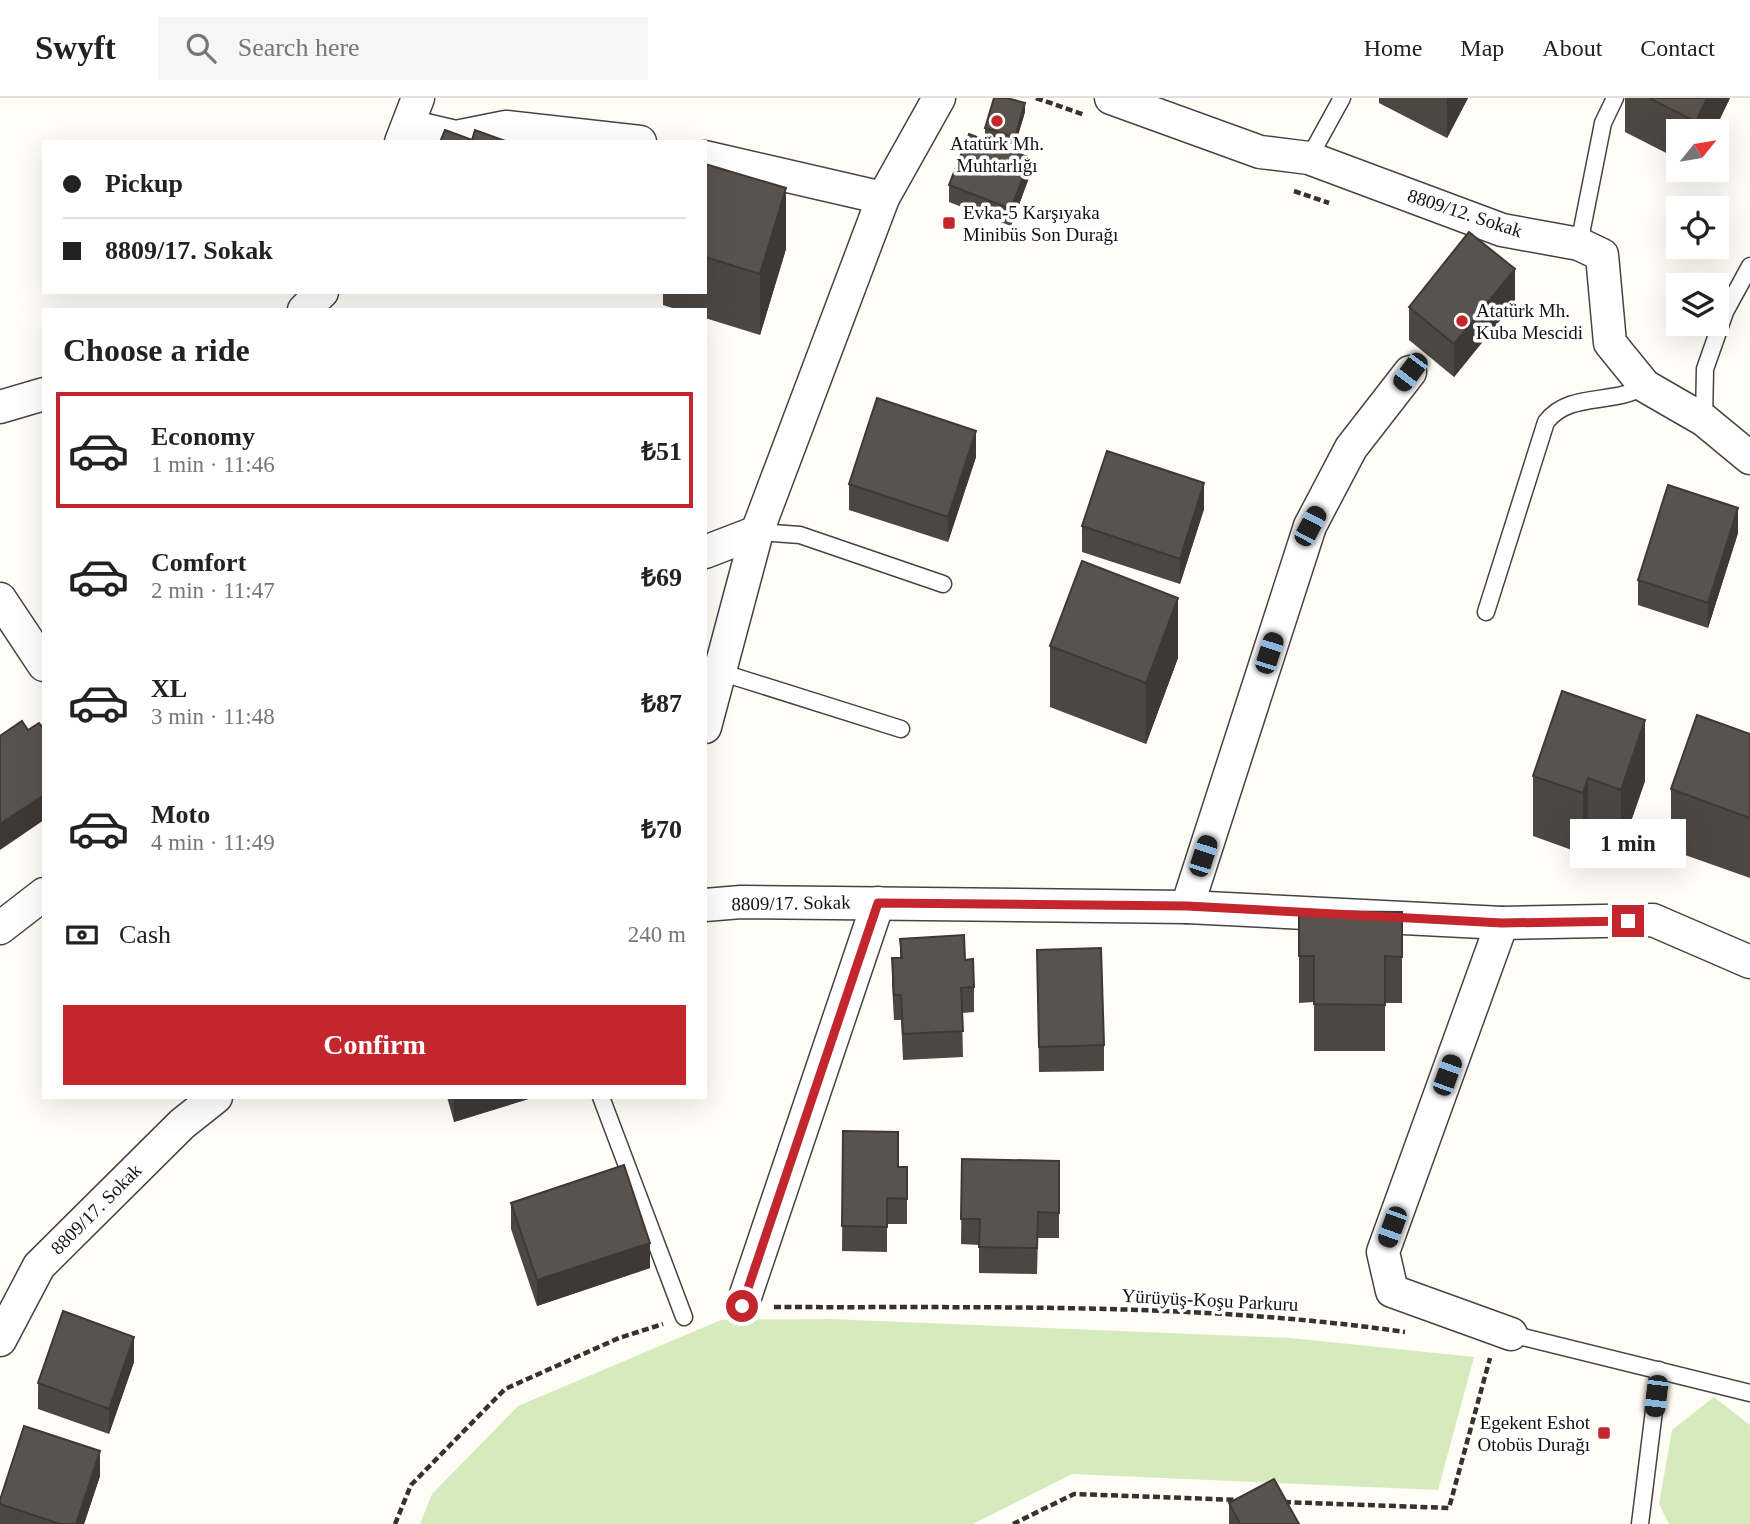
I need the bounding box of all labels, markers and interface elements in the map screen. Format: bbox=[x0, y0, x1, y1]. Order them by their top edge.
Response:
search box bbox=[158, 17, 648, 80]
icon: search bbox=[182, 29, 220, 67]
text: Swyft bbox=[35, 30, 116, 66]
text: Search here bbox=[238, 33, 360, 62]
text: Home bbox=[1364, 35, 1422, 61]
text: Map bbox=[1460, 35, 1504, 61]
text: About bbox=[1542, 35, 1602, 61]
text: Contact bbox=[1640, 35, 1715, 61]
marker: Atatürk Mh. Muhtarlığı bbox=[989, 113, 1005, 129]
north arrow bbox=[1666, 119, 1729, 182]
map controls bbox=[1666, 119, 1729, 336]
place label: Atatürk Mh. Muhtarlığı bbox=[950, 133, 1044, 176]
text: Pickup bbox=[105, 169, 183, 198]
street label: 8809/12. Sokak bbox=[1405, 185, 1525, 242]
button: locate bbox=[1666, 196, 1729, 259]
place label: Evka-5 Karşıyaka Minibüs Son Durağı bbox=[963, 202, 1118, 245]
marker: Evka-5 Karşıyaka Minibüs Son Durağı bbox=[941, 215, 957, 231]
text: 8809/17. Sokak bbox=[105, 236, 273, 265]
button: layers bbox=[1666, 273, 1729, 336]
place label: Atatürk Mh. Kuba Mescidi bbox=[1476, 300, 1583, 343]
marker: Atatürk Mh. Kuba Mescidi bbox=[1454, 313, 1470, 329]
text: Choose a ride bbox=[63, 332, 250, 368]
car bbox=[1389, 349, 1432, 395]
icon: car bbox=[67, 419, 130, 482]
text: Economy bbox=[151, 422, 255, 451]
text: ₺51 bbox=[641, 437, 682, 466]
text: 1 min · 11:46 bbox=[151, 452, 275, 477]
car bbox=[1291, 503, 1330, 549]
icon: car bbox=[67, 545, 130, 608]
text: Comfort bbox=[151, 548, 246, 577]
text: ₺69 bbox=[641, 563, 682, 592]
text: 2 min · 11:47 bbox=[151, 578, 275, 603]
car bbox=[1253, 630, 1286, 676]
icon: car bbox=[67, 671, 130, 734]
text: XL bbox=[151, 674, 187, 703]
text: ₺87 bbox=[641, 689, 682, 718]
text: 3 min · 11:48 bbox=[151, 704, 275, 729]
icon: car bbox=[67, 797, 130, 860]
text: Moto bbox=[151, 800, 210, 829]
text: ₺70 bbox=[641, 815, 682, 844]
callout: 1 min bbox=[1570, 820, 1686, 868]
text: 4 min · 11:49 bbox=[151, 830, 275, 855]
text: 1 min bbox=[1600, 831, 1656, 856]
car bbox=[1187, 833, 1220, 879]
street label: 8809/17. Sokak bbox=[731, 891, 851, 915]
route end bbox=[1612, 905, 1644, 937]
icon: cash bbox=[63, 916, 101, 954]
text: Cash bbox=[119, 920, 171, 949]
text: 240 m bbox=[628, 922, 686, 947]
button: Confirm bbox=[63, 1005, 686, 1085]
car bbox=[1430, 1052, 1465, 1098]
street label: 8809/17. Sokak bbox=[46, 1159, 146, 1259]
car bbox=[1375, 1204, 1410, 1250]
street label: Yürüyüş-Koşu Parkuru bbox=[1121, 1285, 1299, 1315]
route start bbox=[726, 1290, 758, 1322]
car bbox=[1644, 1374, 1669, 1418]
place label: Egekent Eshot Otobüs Durağı bbox=[1478, 1412, 1591, 1455]
marker: Egekent Eshot Otobüs Durağı bbox=[1596, 1425, 1612, 1441]

